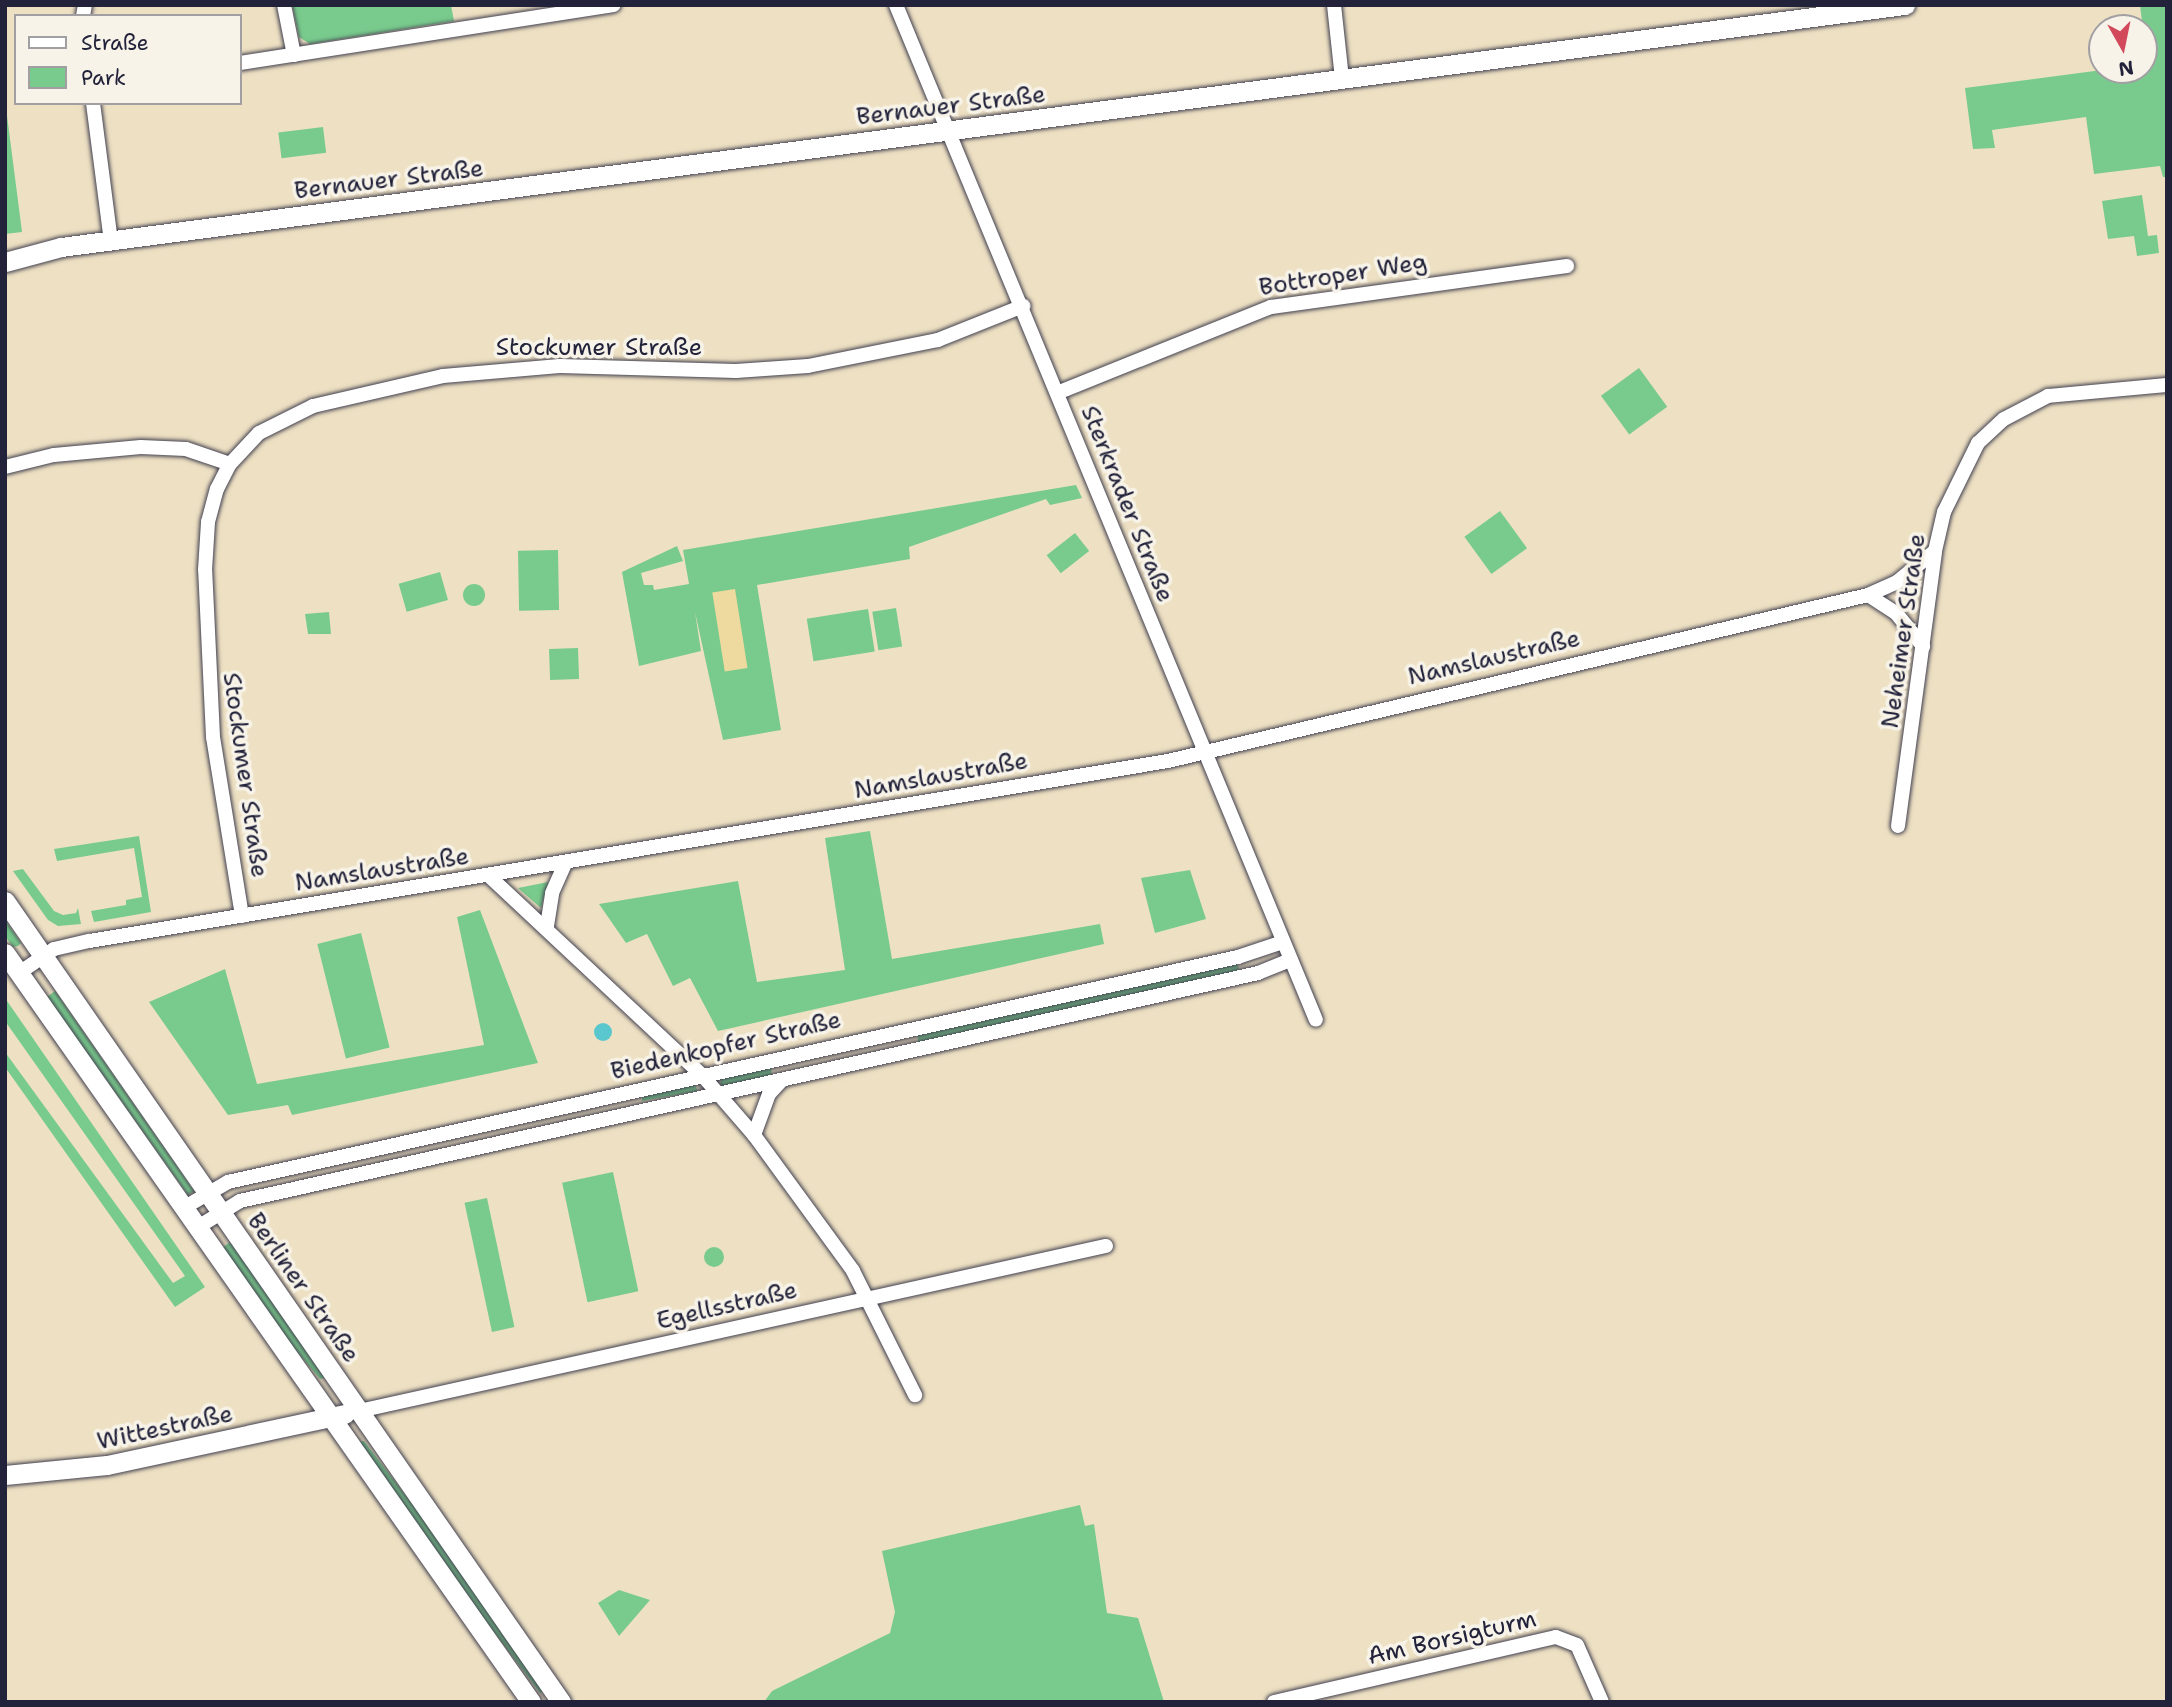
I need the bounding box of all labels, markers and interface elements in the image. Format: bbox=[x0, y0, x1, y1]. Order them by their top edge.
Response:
legend bbox=[14, 14, 242, 105]
north arrow bbox=[2088, 14, 2158, 84]
text: Straße bbox=[81, 29, 149, 57]
text: N bbox=[2117, 55, 2135, 82]
text: Park bbox=[81, 64, 126, 92]
street label: Bernauer Straße bbox=[855, 80, 1047, 132]
street label: Bernauer Straße bbox=[293, 154, 485, 206]
street label: Bottroper Weg bbox=[1257, 248, 1429, 302]
street label: Stockumer Straße bbox=[496, 334, 702, 362]
street label: Sterkrader Straße bbox=[1074, 402, 1180, 606]
street label: Neheimer Straße bbox=[1876, 532, 1932, 730]
street label: Namslaustraße bbox=[1405, 624, 1583, 692]
street label: Stockumer Straße bbox=[216, 671, 274, 879]
street label: Namslaustraße bbox=[852, 747, 1030, 805]
street label: Namslaustraße bbox=[293, 842, 471, 898]
street label: Biedenkopfer Straße bbox=[608, 1005, 844, 1087]
street label: Berliner Straße bbox=[241, 1208, 365, 1368]
street label: Egellsstraße bbox=[654, 1276, 800, 1336]
street label: Wittestraße bbox=[94, 1400, 236, 1456]
street label: Am Borsigturm bbox=[1365, 1605, 1539, 1671]

